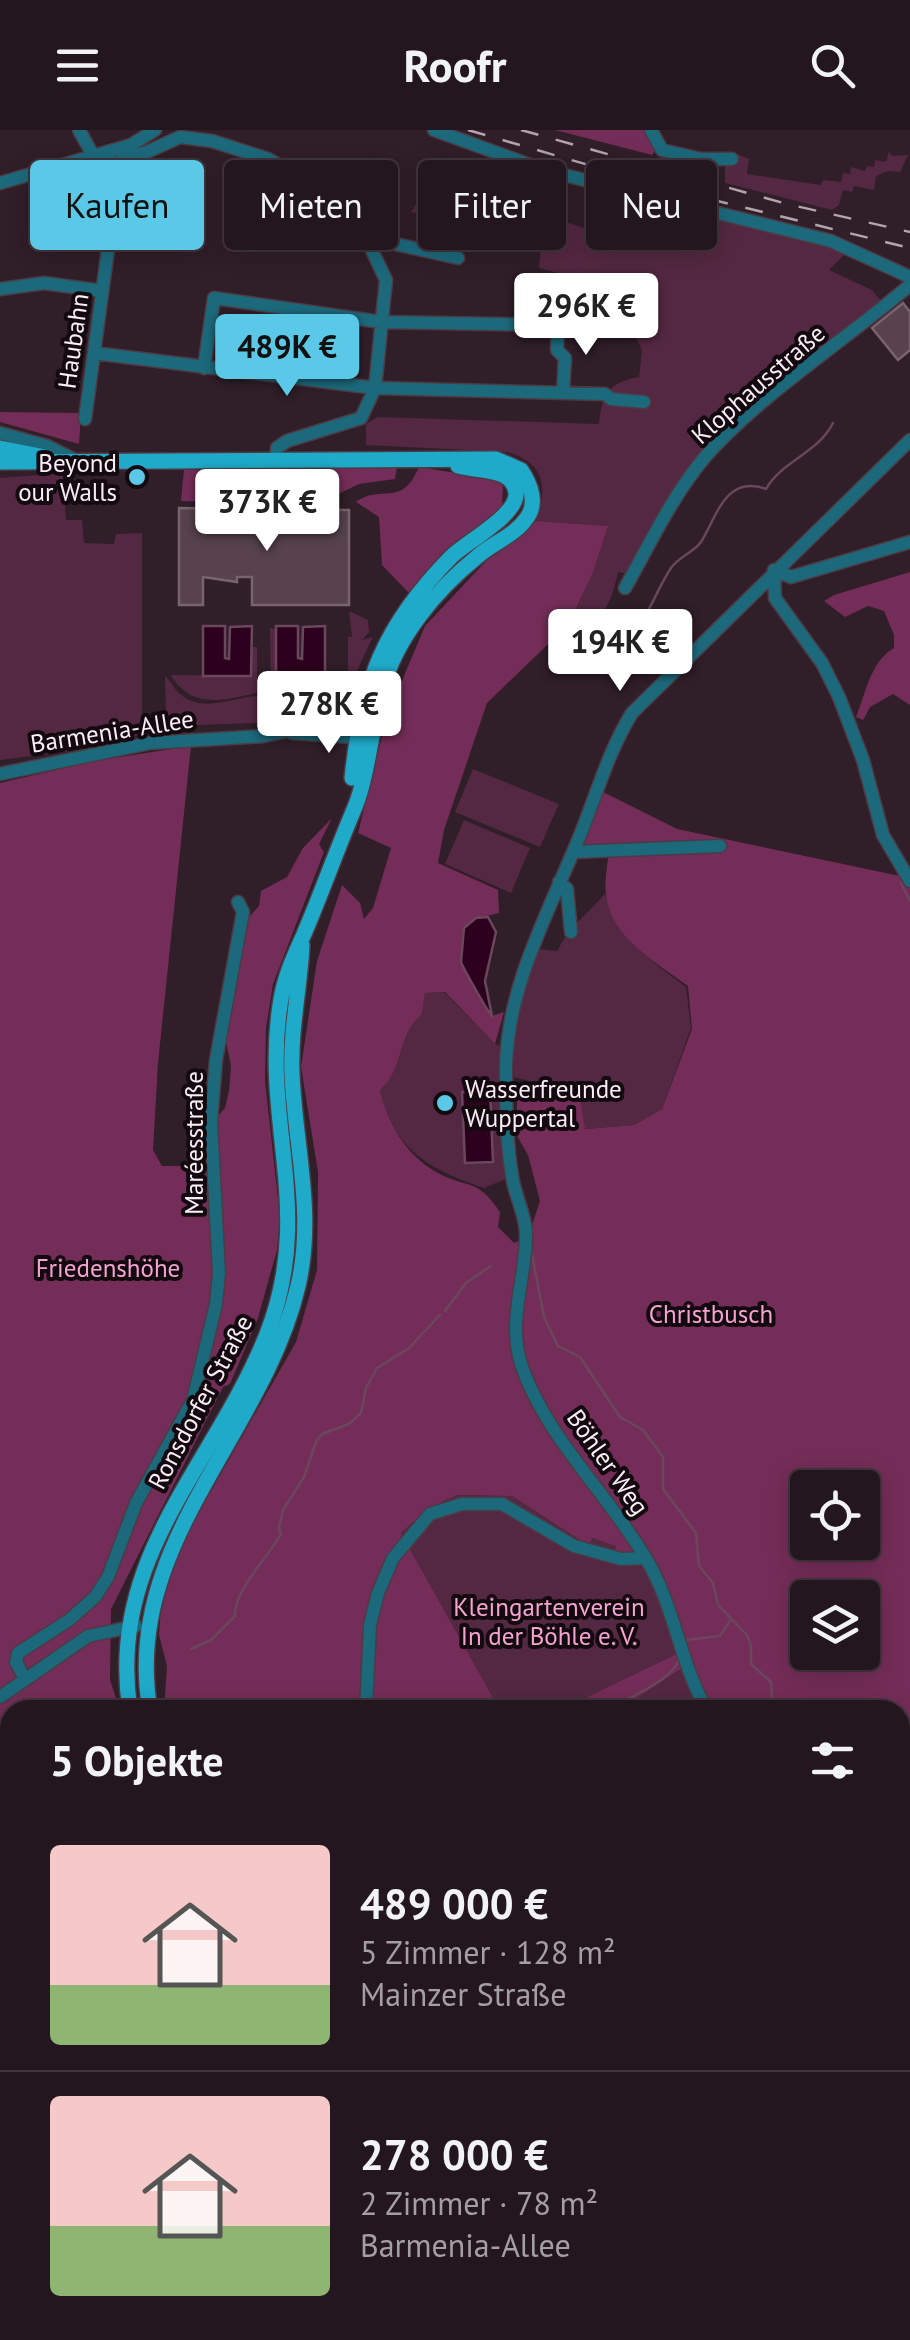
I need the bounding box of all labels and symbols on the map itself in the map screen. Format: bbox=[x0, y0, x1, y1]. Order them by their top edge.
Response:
pin: 296K € bbox=[505, 273, 667, 358]
street label: Haubahn bbox=[50, 291, 96, 391]
pin: 489K € bbox=[206, 314, 368, 399]
street label: Klophausstraße bbox=[685, 317, 831, 451]
place label: Beyond our Walls bbox=[18, 447, 117, 508]
marker: Beyond our Walls bbox=[126, 466, 148, 488]
pin: 373K € bbox=[186, 469, 348, 554]
pin: 194K € bbox=[539, 609, 701, 694]
pin: 278K € bbox=[248, 671, 410, 756]
street label: Barmenia-Allee bbox=[28, 702, 196, 760]
street label: Maréesstraße bbox=[178, 1071, 210, 1215]
place label: Wasserfreunde Wuppertal bbox=[465, 1073, 622, 1134]
marker: Wasserfreunde Wuppertal bbox=[434, 1092, 456, 1114]
park label: Friedenshöhe bbox=[36, 1252, 180, 1284]
park label: Christbusch bbox=[649, 1298, 773, 1330]
street label: Ronsdorfer Straße bbox=[141, 1310, 259, 1494]
street label: Böhler Weg bbox=[560, 1403, 656, 1521]
park label: Kleingartenverein In der Böhle e. V. bbox=[453, 1591, 645, 1652]

